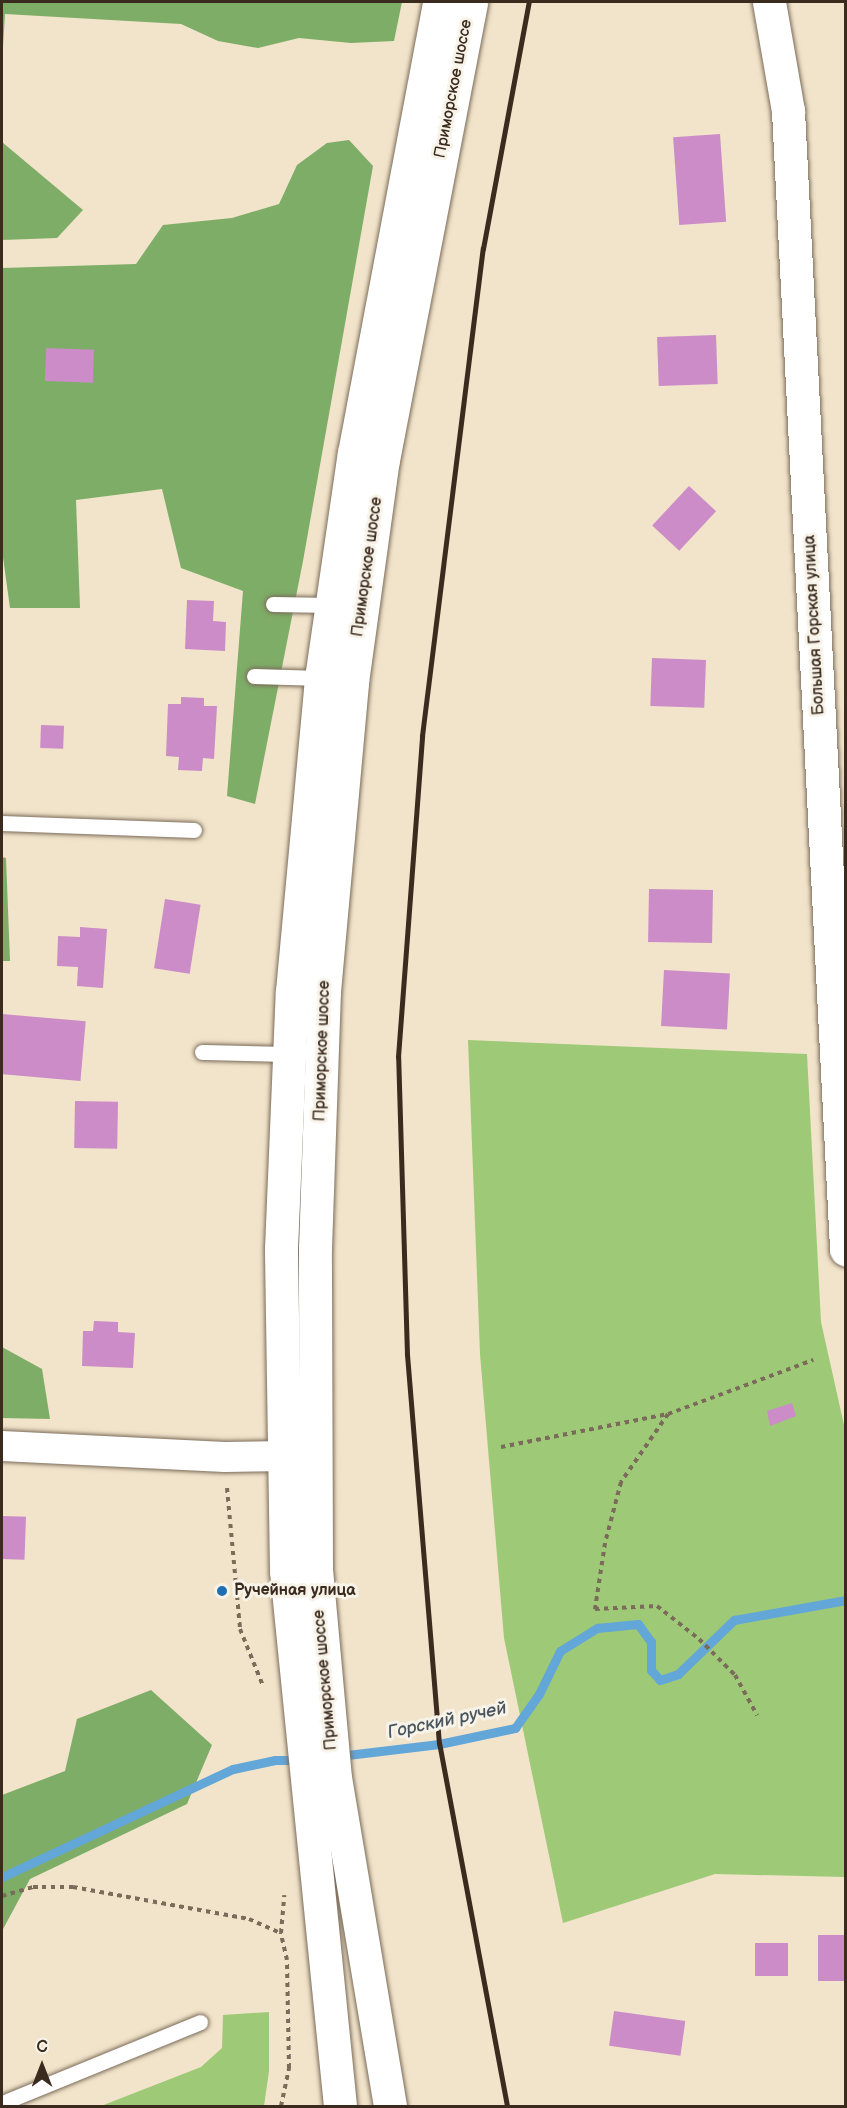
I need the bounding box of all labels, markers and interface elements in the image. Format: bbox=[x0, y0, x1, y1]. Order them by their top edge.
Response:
street label: Приморское шоссе bbox=[431, 18, 477, 160]
street label: Приморское шоссе bbox=[349, 496, 387, 638]
street label: Большая Горская улица bbox=[801, 534, 829, 716]
street label: Приморское шоссе bbox=[311, 980, 335, 1122]
place label: Ручейная улица bbox=[234, 1581, 356, 1601]
marker: Ручейная улица bbox=[215, 1584, 229, 1598]
street label: Приморское шоссе bbox=[310, 1609, 342, 1751]
water label: Горский ручей bbox=[386, 1698, 508, 1744]
north arrow bbox=[12, 2036, 72, 2096]
text: С bbox=[36, 2038, 48, 2057]

